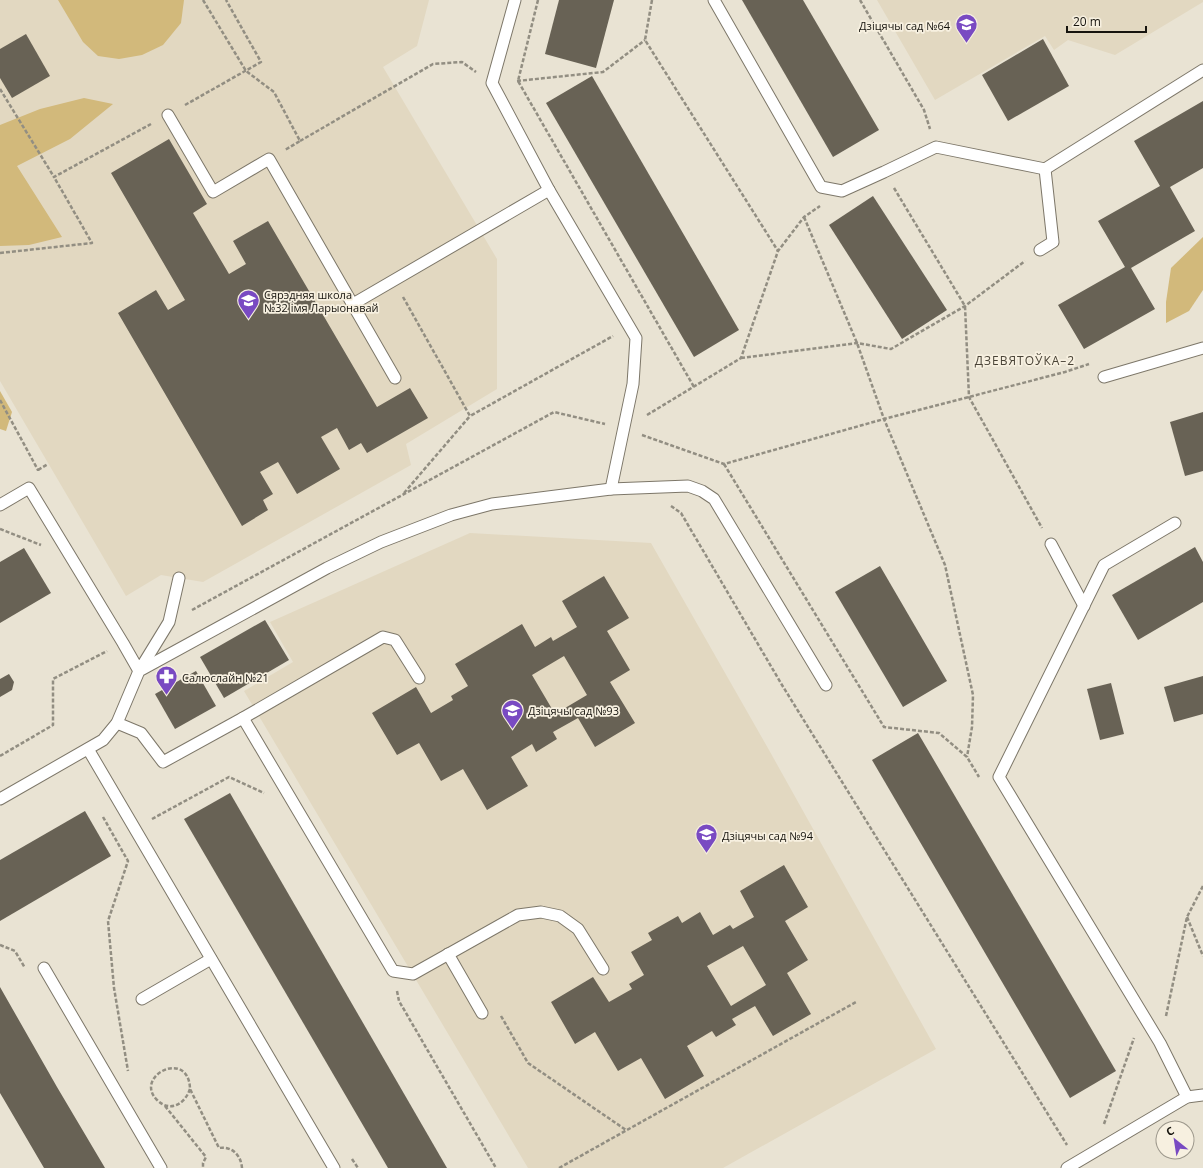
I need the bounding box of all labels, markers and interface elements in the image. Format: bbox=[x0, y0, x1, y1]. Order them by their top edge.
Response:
scale bar bbox=[1067, 8, 1146, 34]
school or university icon: Дзіцячы сад №64 bbox=[953, 12, 979, 45]
text: 20 m bbox=[1073, 13, 1101, 30]
place label: Дзіцячы сад №64 bbox=[859, 18, 951, 33]
school or university icon: Сярэдняя школа №32 імя Ларыонавай bbox=[236, 287, 262, 320]
place label: Сярэдняя школа №32 імя Ларыонавай bbox=[264, 287, 379, 315]
district label: ДЗЕВЯТОЎКА–2 bbox=[975, 352, 1075, 369]
pharmacy icon: Салюслайн №21 bbox=[153, 664, 179, 697]
place label: Салюслайн №21 bbox=[182, 670, 269, 685]
school or university icon: Дзіцячы сад №93 bbox=[500, 697, 526, 730]
place label: Дзіцячы сад №93 bbox=[528, 703, 619, 718]
school or university icon: Дзіцячы сад №94 bbox=[694, 822, 720, 855]
place label: Дзіцячы сад №94 bbox=[722, 828, 814, 843]
north arrow bbox=[1155, 1120, 1195, 1160]
text: С bbox=[1163, 1123, 1177, 1139]

